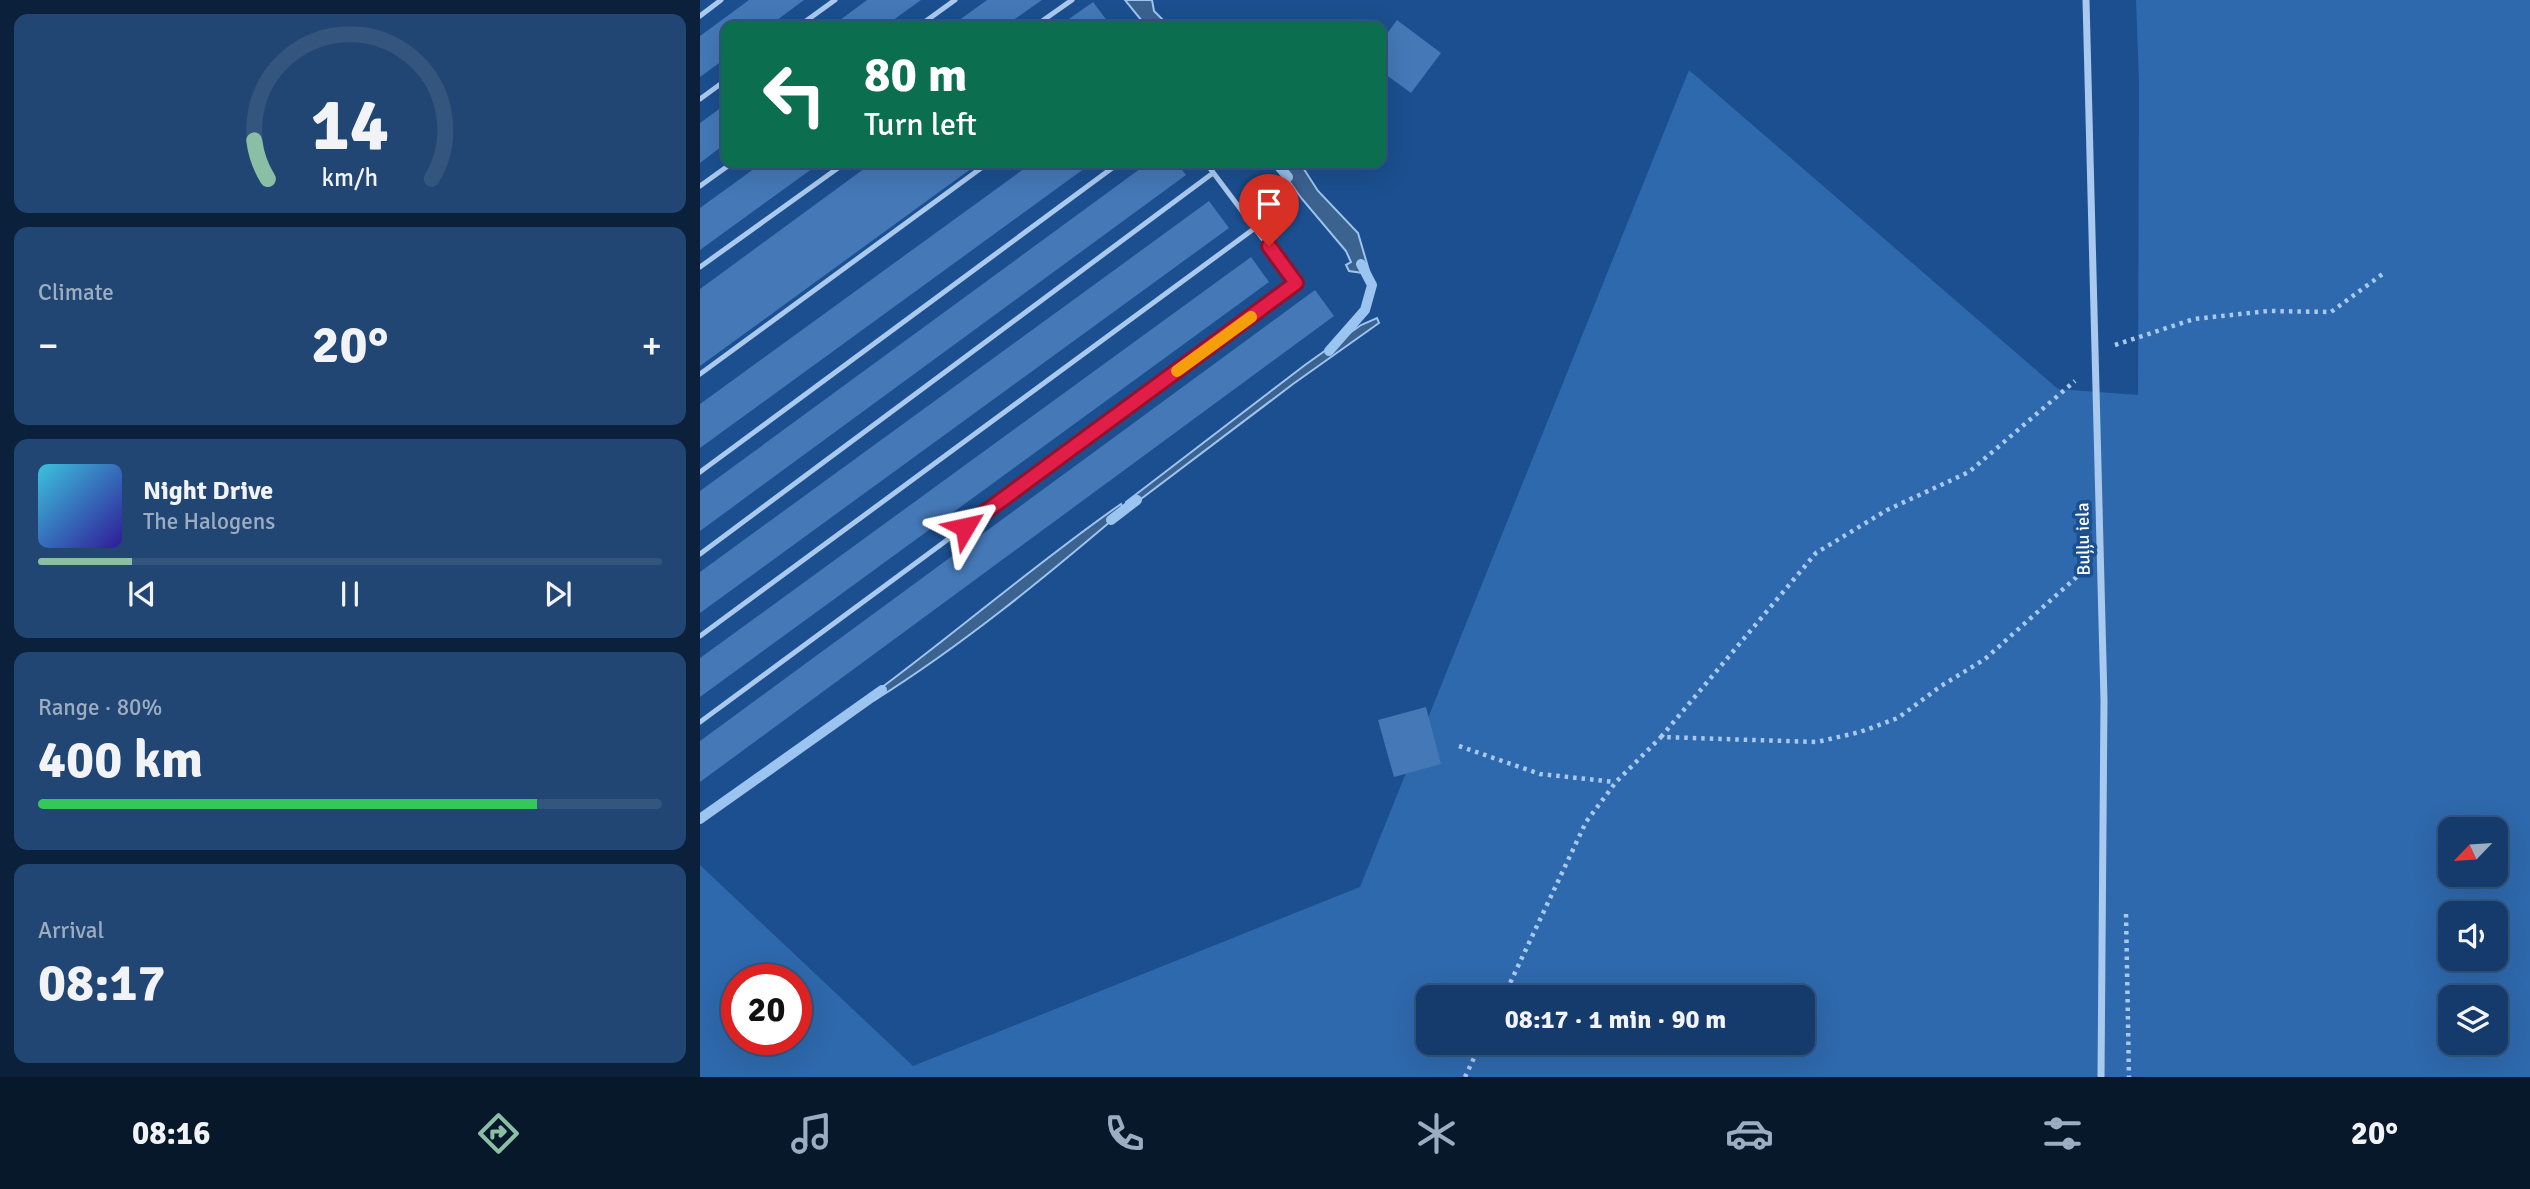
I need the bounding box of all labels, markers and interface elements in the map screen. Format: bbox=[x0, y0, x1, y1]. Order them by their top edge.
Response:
text: 80 m bbox=[864, 45, 967, 105]
icon: left bbox=[749, 49, 840, 140]
text: 14 bbox=[311, 82, 389, 171]
text: Turn left bbox=[864, 105, 977, 144]
text: km/h bbox=[322, 162, 378, 193]
pin bbox=[1239, 174, 1299, 246]
icon: arrive bbox=[1250, 185, 1288, 223]
text: Climate bbox=[38, 278, 114, 307]
text: 20° bbox=[312, 313, 388, 377]
text: − bbox=[38, 322, 59, 369]
text: + bbox=[641, 322, 662, 369]
text: Night Drive bbox=[143, 475, 273, 507]
position arrow bbox=[928, 490, 1002, 564]
street label: Buļļu iela bbox=[2071, 502, 2095, 576]
text: The Halogens bbox=[143, 507, 275, 536]
icon: previous bbox=[123, 575, 161, 613]
icon: pause bbox=[331, 575, 369, 613]
icon: next bbox=[539, 575, 577, 613]
text: Range · 80% bbox=[38, 693, 162, 722]
text: 400 km bbox=[38, 728, 203, 792]
north arrow bbox=[2438, 817, 2508, 887]
map controls bbox=[2438, 817, 2508, 1055]
button: sound bbox=[2438, 901, 2508, 971]
text: Arrival bbox=[38, 916, 104, 945]
text: 08:17 bbox=[38, 951, 166, 1015]
speed limit sign: 20 bbox=[721, 964, 812, 1055]
button: layers bbox=[2438, 985, 2508, 1055]
text: 08:17 · 1 min · 90 m bbox=[1505, 1004, 1726, 1036]
icon: directions bbox=[474, 1109, 523, 1158]
icon: music bbox=[787, 1109, 836, 1158]
icon: phone bbox=[1100, 1109, 1149, 1158]
icon: climate bbox=[1412, 1109, 1461, 1158]
icon: car bbox=[1725, 1109, 1774, 1158]
icon: filters bbox=[2038, 1109, 2087, 1158]
text: 08:16 bbox=[132, 1114, 210, 1153]
text: 20° bbox=[2351, 1114, 2398, 1153]

